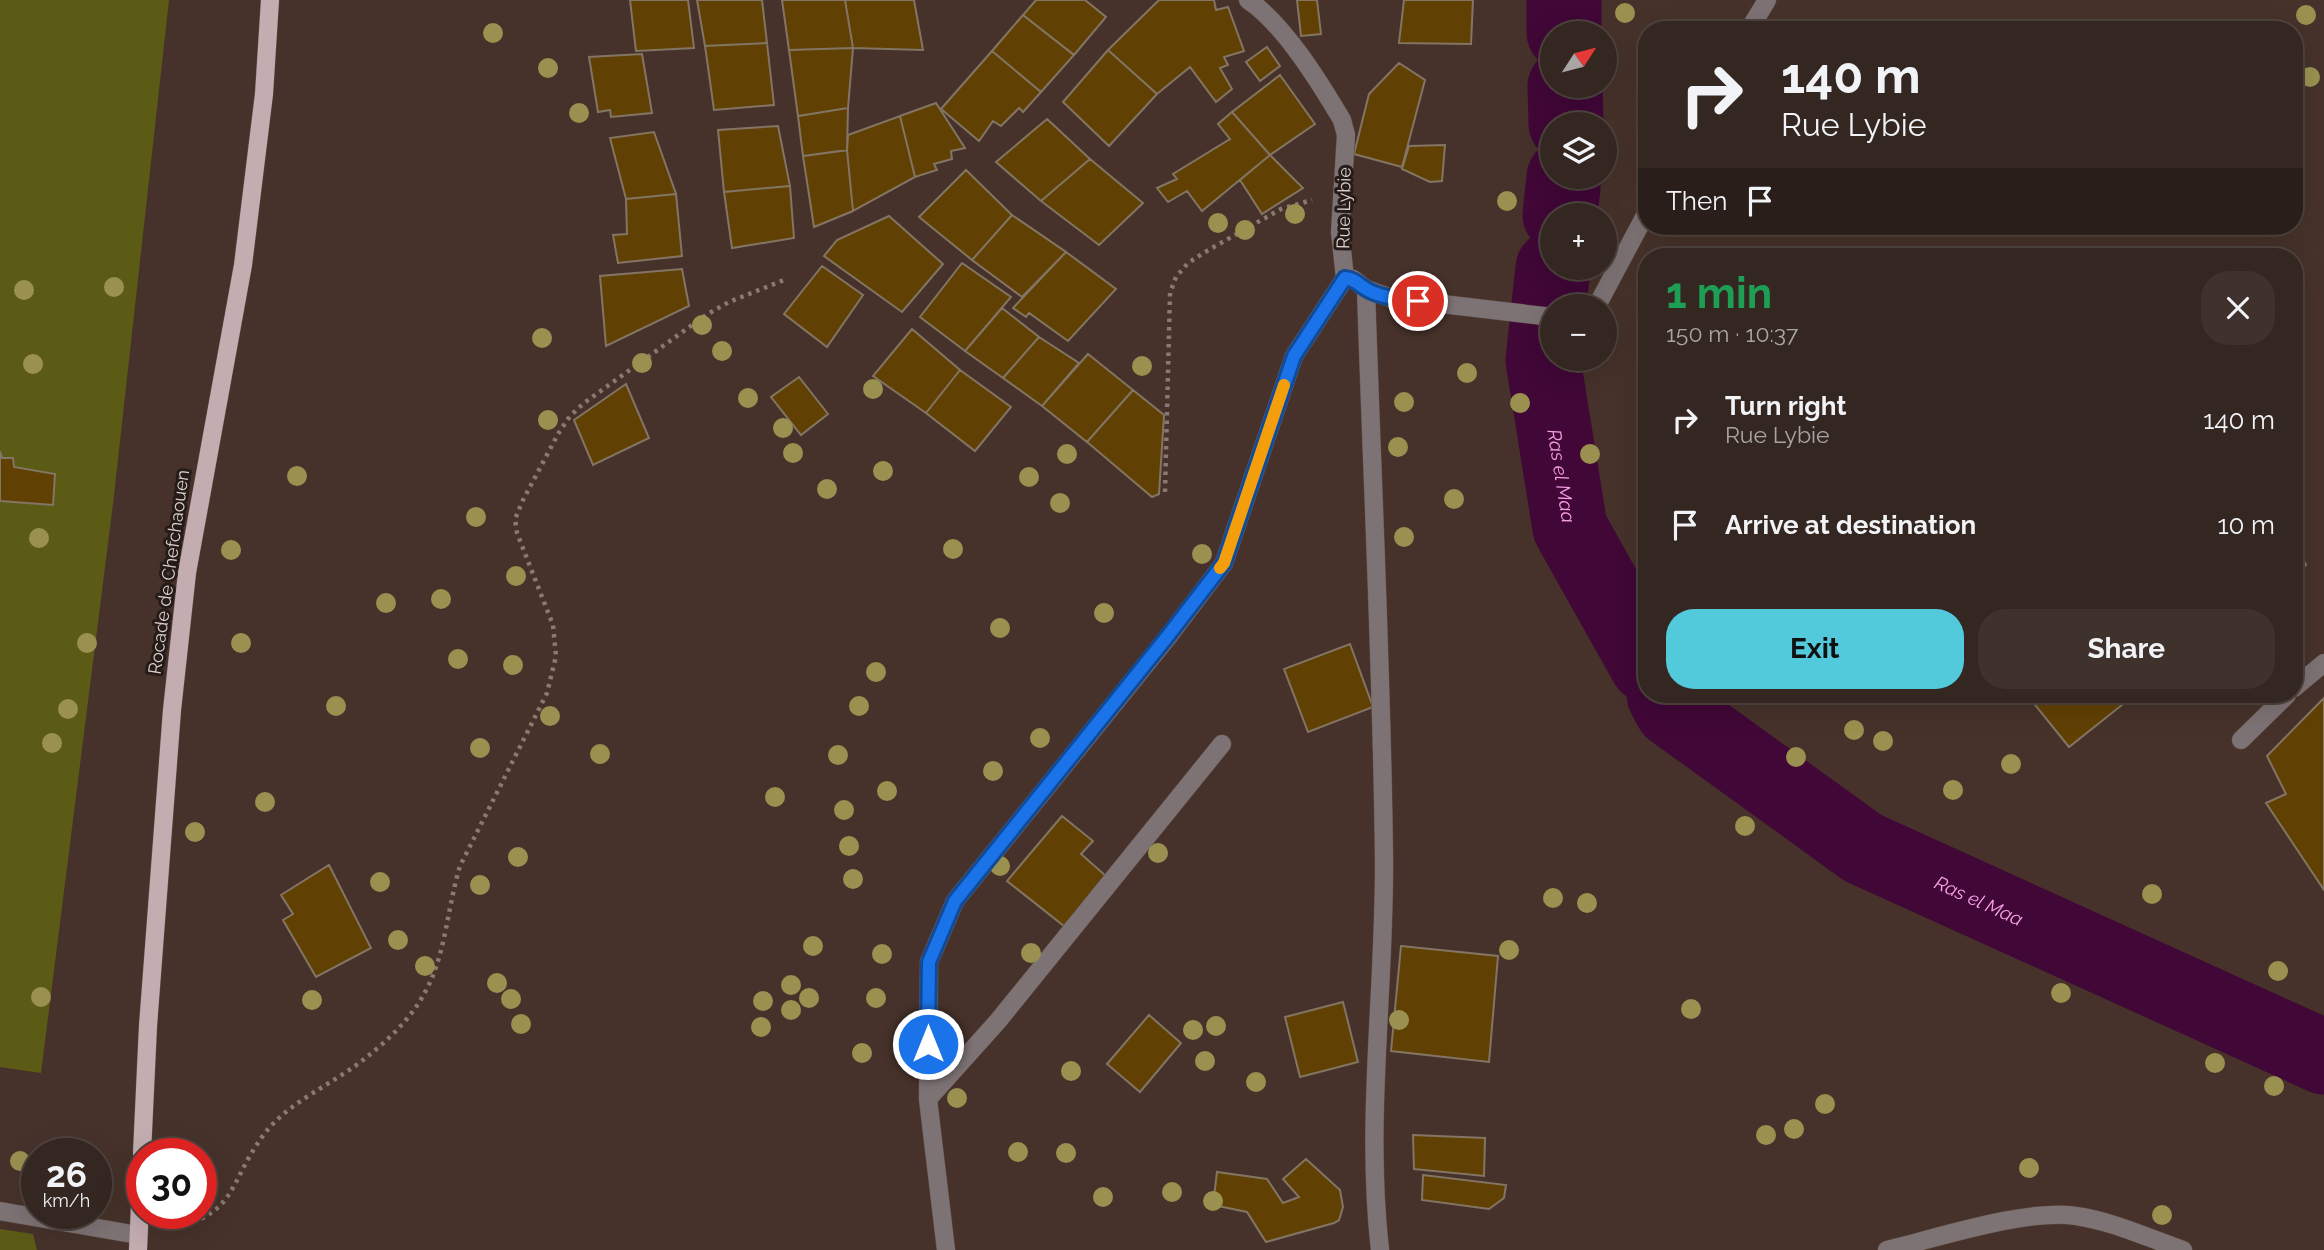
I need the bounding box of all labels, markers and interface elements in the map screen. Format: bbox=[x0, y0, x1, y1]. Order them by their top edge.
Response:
north arrow bbox=[1540, 21, 1617, 98]
map controls bbox=[1540, 21, 1617, 371]
text: 140 m bbox=[1781, 47, 1921, 104]
icon: right bbox=[1666, 49, 1757, 140]
text: Rue Lybie bbox=[1781, 106, 1927, 143]
button: layers bbox=[1540, 112, 1617, 189]
street label: Rue Lybie bbox=[1332, 166, 1355, 249]
icon: arrive bbox=[1741, 182, 1779, 220]
text: Then bbox=[1666, 186, 1727, 216]
button: + bbox=[1540, 203, 1617, 280]
text: 1 min bbox=[1666, 269, 1772, 318]
pin bbox=[1388, 271, 1448, 331]
button: close bbox=[2201, 271, 2275, 345]
icon: arrive bbox=[1399, 282, 1437, 320]
button: − bbox=[1540, 294, 1617, 371]
text: 150 m · 10:37 bbox=[1666, 320, 1798, 347]
text: Turn right bbox=[1725, 391, 1846, 421]
icon: right bbox=[1666, 401, 1704, 439]
text: 140 m bbox=[2203, 405, 2275, 435]
text: Rue Lybie bbox=[1725, 421, 1830, 448]
water label: Ras el Maa bbox=[1543, 427, 1580, 524]
street label: Rocade de Chefchaouen bbox=[144, 468, 193, 675]
icon: arrive bbox=[1666, 506, 1704, 544]
text: Arrive at destination bbox=[1725, 510, 1976, 540]
text: 10 m bbox=[2217, 510, 2275, 540]
button: Exit bbox=[1666, 609, 1964, 689]
button: Share bbox=[1978, 609, 2275, 689]
water label: Ras el Maa bbox=[1931, 871, 2027, 930]
position arrow bbox=[891, 1007, 965, 1081]
speed limit sign: 30 bbox=[126, 1138, 217, 1229]
text: 26 bbox=[46, 1154, 87, 1195]
text: km/h bbox=[43, 1190, 90, 1211]

